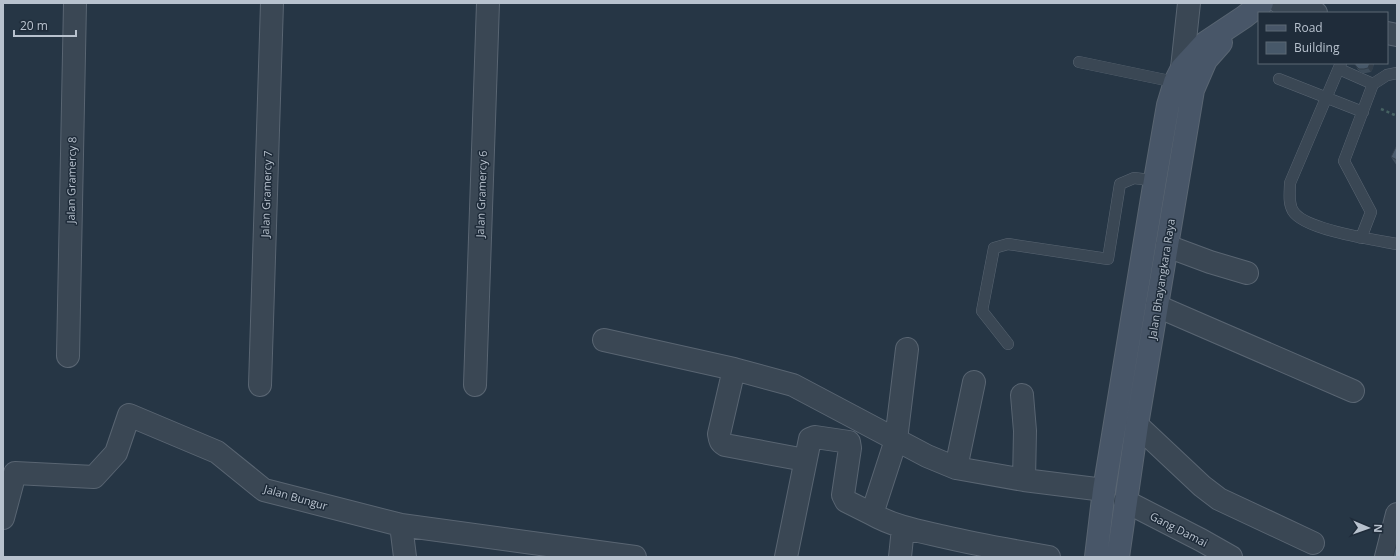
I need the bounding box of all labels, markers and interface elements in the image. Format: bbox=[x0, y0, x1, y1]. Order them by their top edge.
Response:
scale bar bbox=[14, 12, 76, 38]
legend bbox=[1258, 12, 1388, 64]
text: 20 m bbox=[20, 17, 48, 34]
text: Road bbox=[1294, 19, 1323, 36]
text: Building bbox=[1294, 39, 1340, 56]
street label: Jalan Gramercy 8 bbox=[63, 136, 79, 225]
street label: Jalan Gramercy 7 bbox=[257, 150, 275, 239]
street label: Jalan Gramercy 6 bbox=[472, 150, 490, 239]
street label: Jalan Bhayangkara Raya bbox=[1144, 218, 1178, 341]
street label: Jalan Bungur bbox=[262, 481, 330, 513]
street label: Gang Damai bbox=[1148, 508, 1210, 550]
north arrow bbox=[1348, 508, 1388, 548]
text: N bbox=[1371, 524, 1386, 533]

